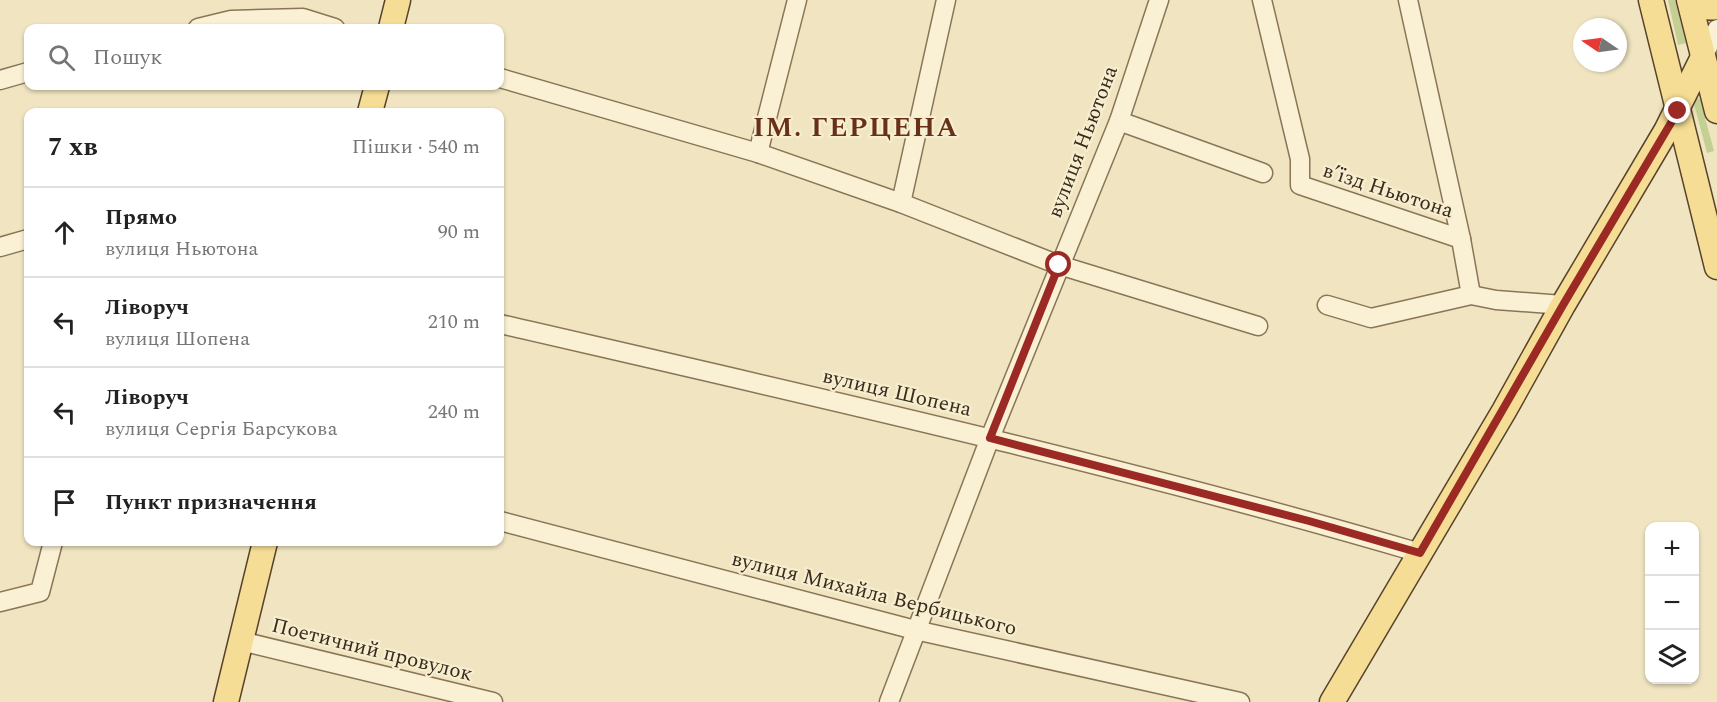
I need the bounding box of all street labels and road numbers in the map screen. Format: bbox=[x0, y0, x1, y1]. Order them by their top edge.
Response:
street label: вулиця Ньютона bbox=[1039, 60, 1127, 223]
street label: в’їзд Ньютона bbox=[1318, 155, 1458, 227]
street label: вулиця Шопена bbox=[819, 360, 975, 426]
street label: вулиця Михайла Вербицького bbox=[728, 543, 1020, 645]
street label: Поетичний провулок bbox=[268, 610, 476, 691]

